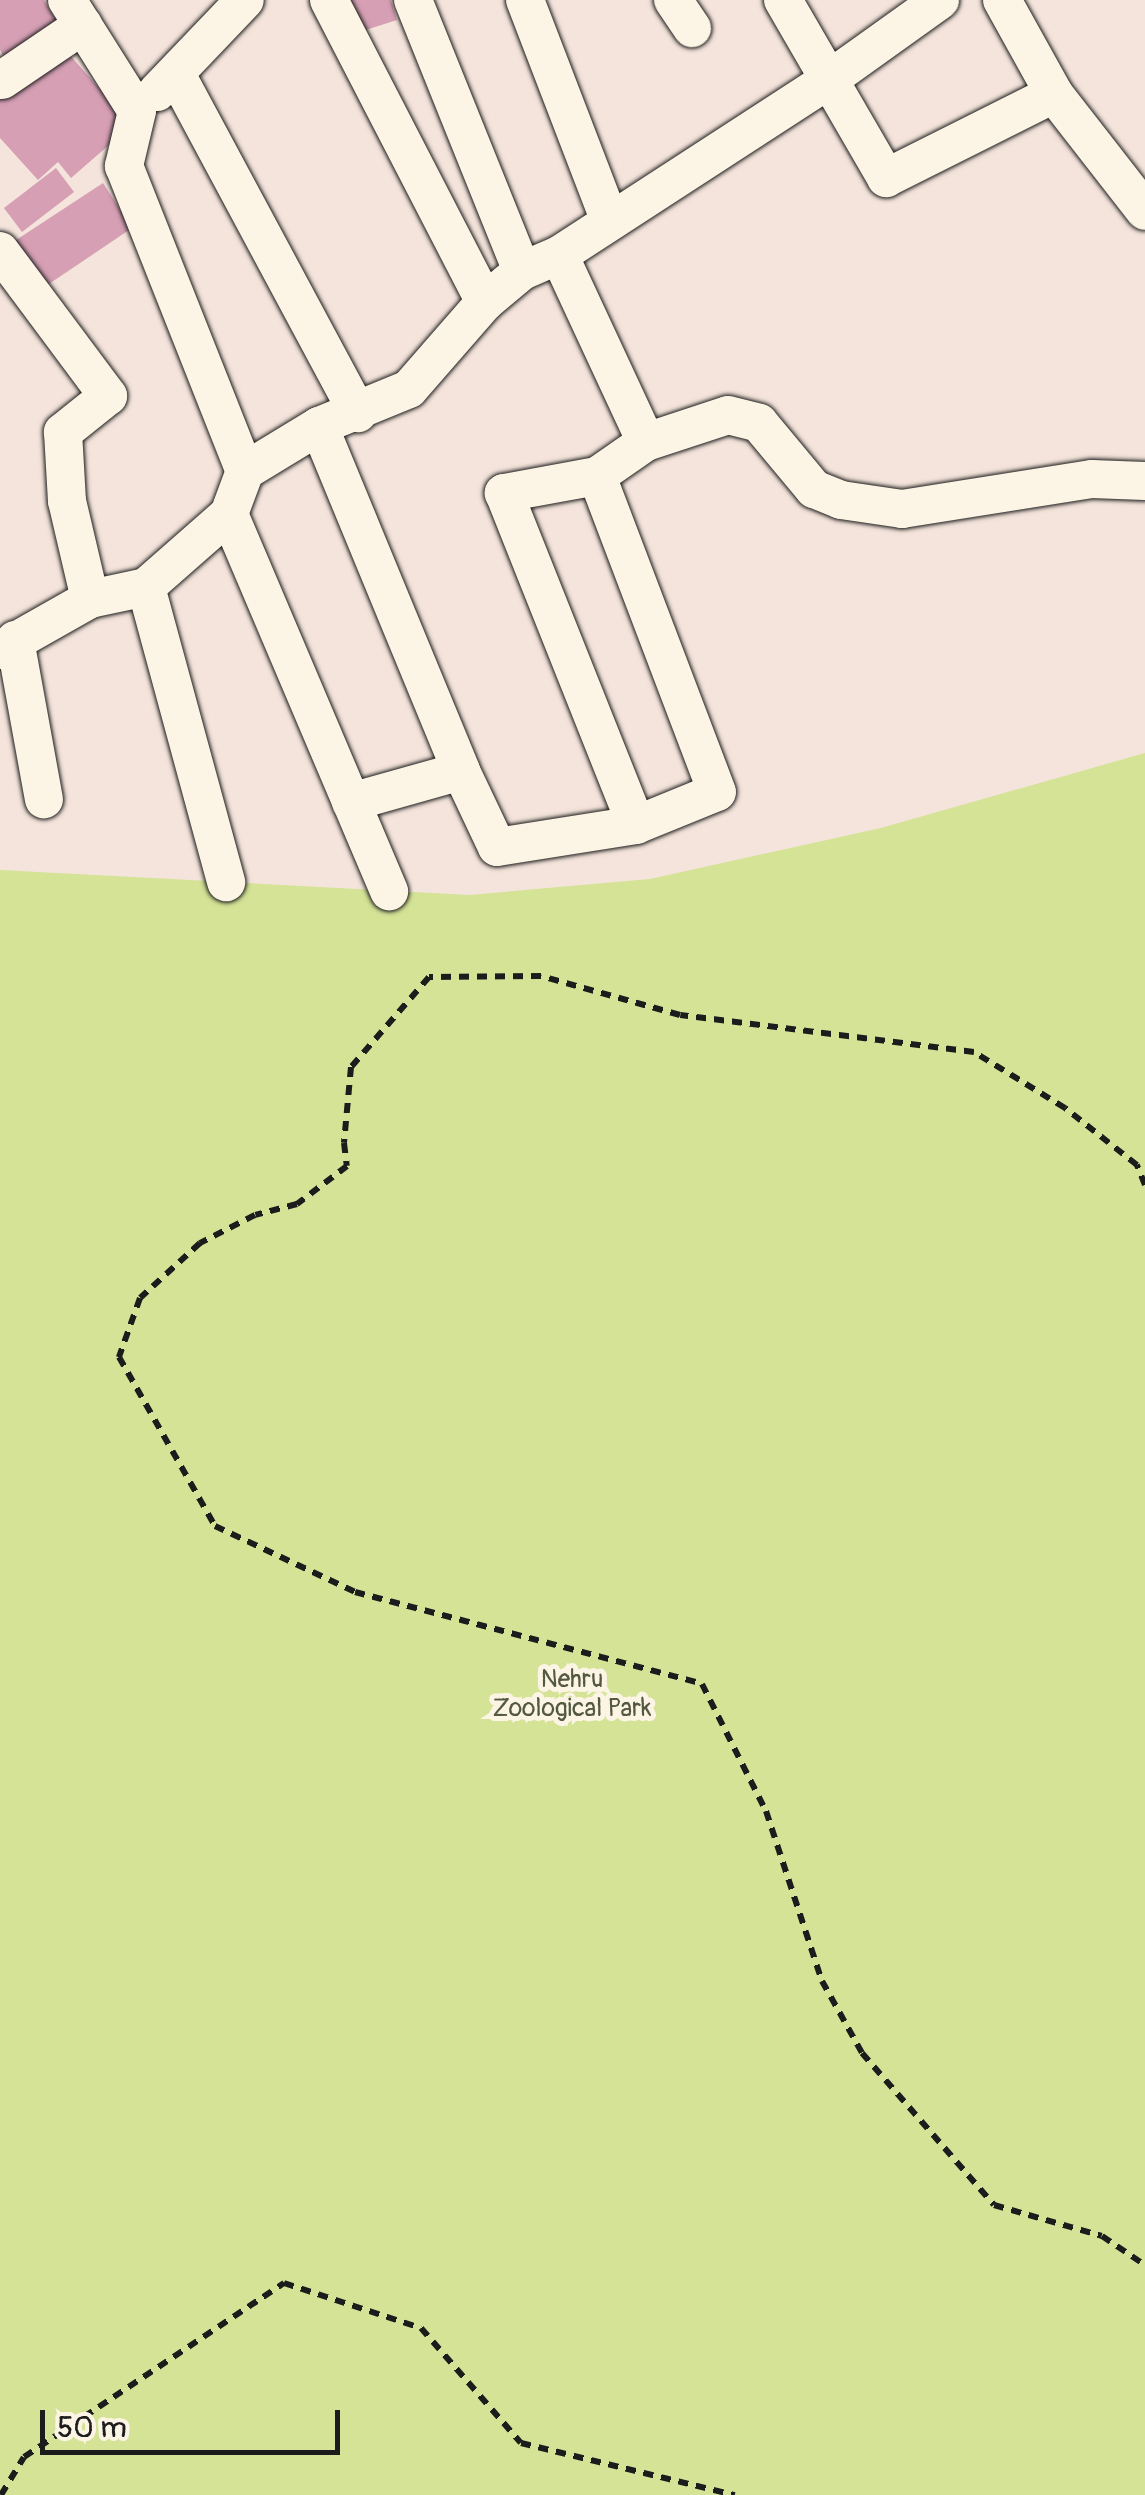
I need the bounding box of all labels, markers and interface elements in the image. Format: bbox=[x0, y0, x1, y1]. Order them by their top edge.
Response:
park label: Nehru Zoological Park bbox=[493, 1666, 651, 1725]
scale bar bbox=[45, 2390, 345, 2452]
text: 50 m bbox=[57, 2409, 127, 2446]

